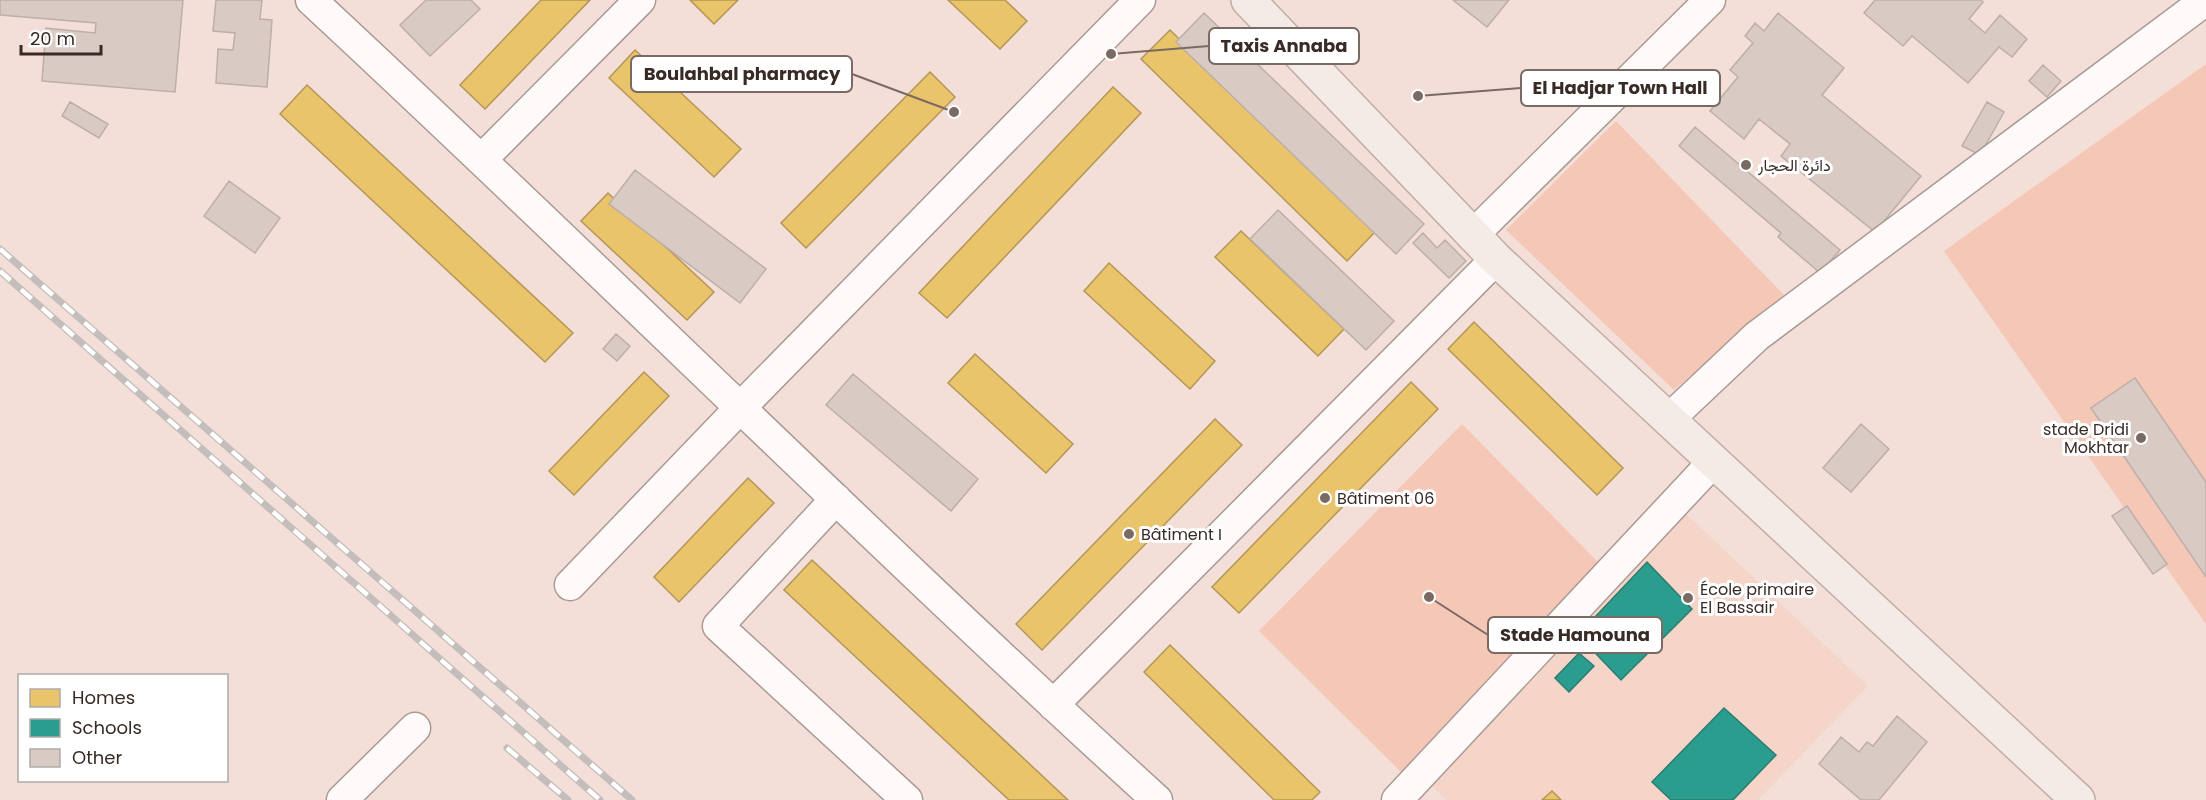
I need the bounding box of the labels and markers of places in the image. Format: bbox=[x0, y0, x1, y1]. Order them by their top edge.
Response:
callout: Taxis Annaba bbox=[1209, 28, 1359, 64]
callout: Boulahbal pharmacy bbox=[631, 56, 852, 92]
callout: El Hadjar Town Hall bbox=[1521, 70, 1720, 106]
place label: دائرة الحجار bbox=[1757, 154, 1831, 177]
marker: دائرة الحجار bbox=[1739, 158, 1753, 172]
place label: stade Dridi Mokhtar bbox=[2043, 418, 2129, 459]
marker: stade Dridi Mokhtar bbox=[2134, 431, 2148, 445]
place label: Bâtiment 06 bbox=[1337, 487, 1434, 510]
marker: Bâtiment 06 bbox=[1318, 491, 1332, 505]
place label: Bâtiment I bbox=[1141, 523, 1222, 546]
marker: Bâtiment I bbox=[1122, 527, 1136, 541]
place label: École primaire El Bassair bbox=[1700, 578, 1814, 619]
marker: École primaire El Bassair bbox=[1681, 591, 1695, 605]
callout: Stade Hamouna bbox=[1488, 617, 1662, 653]

